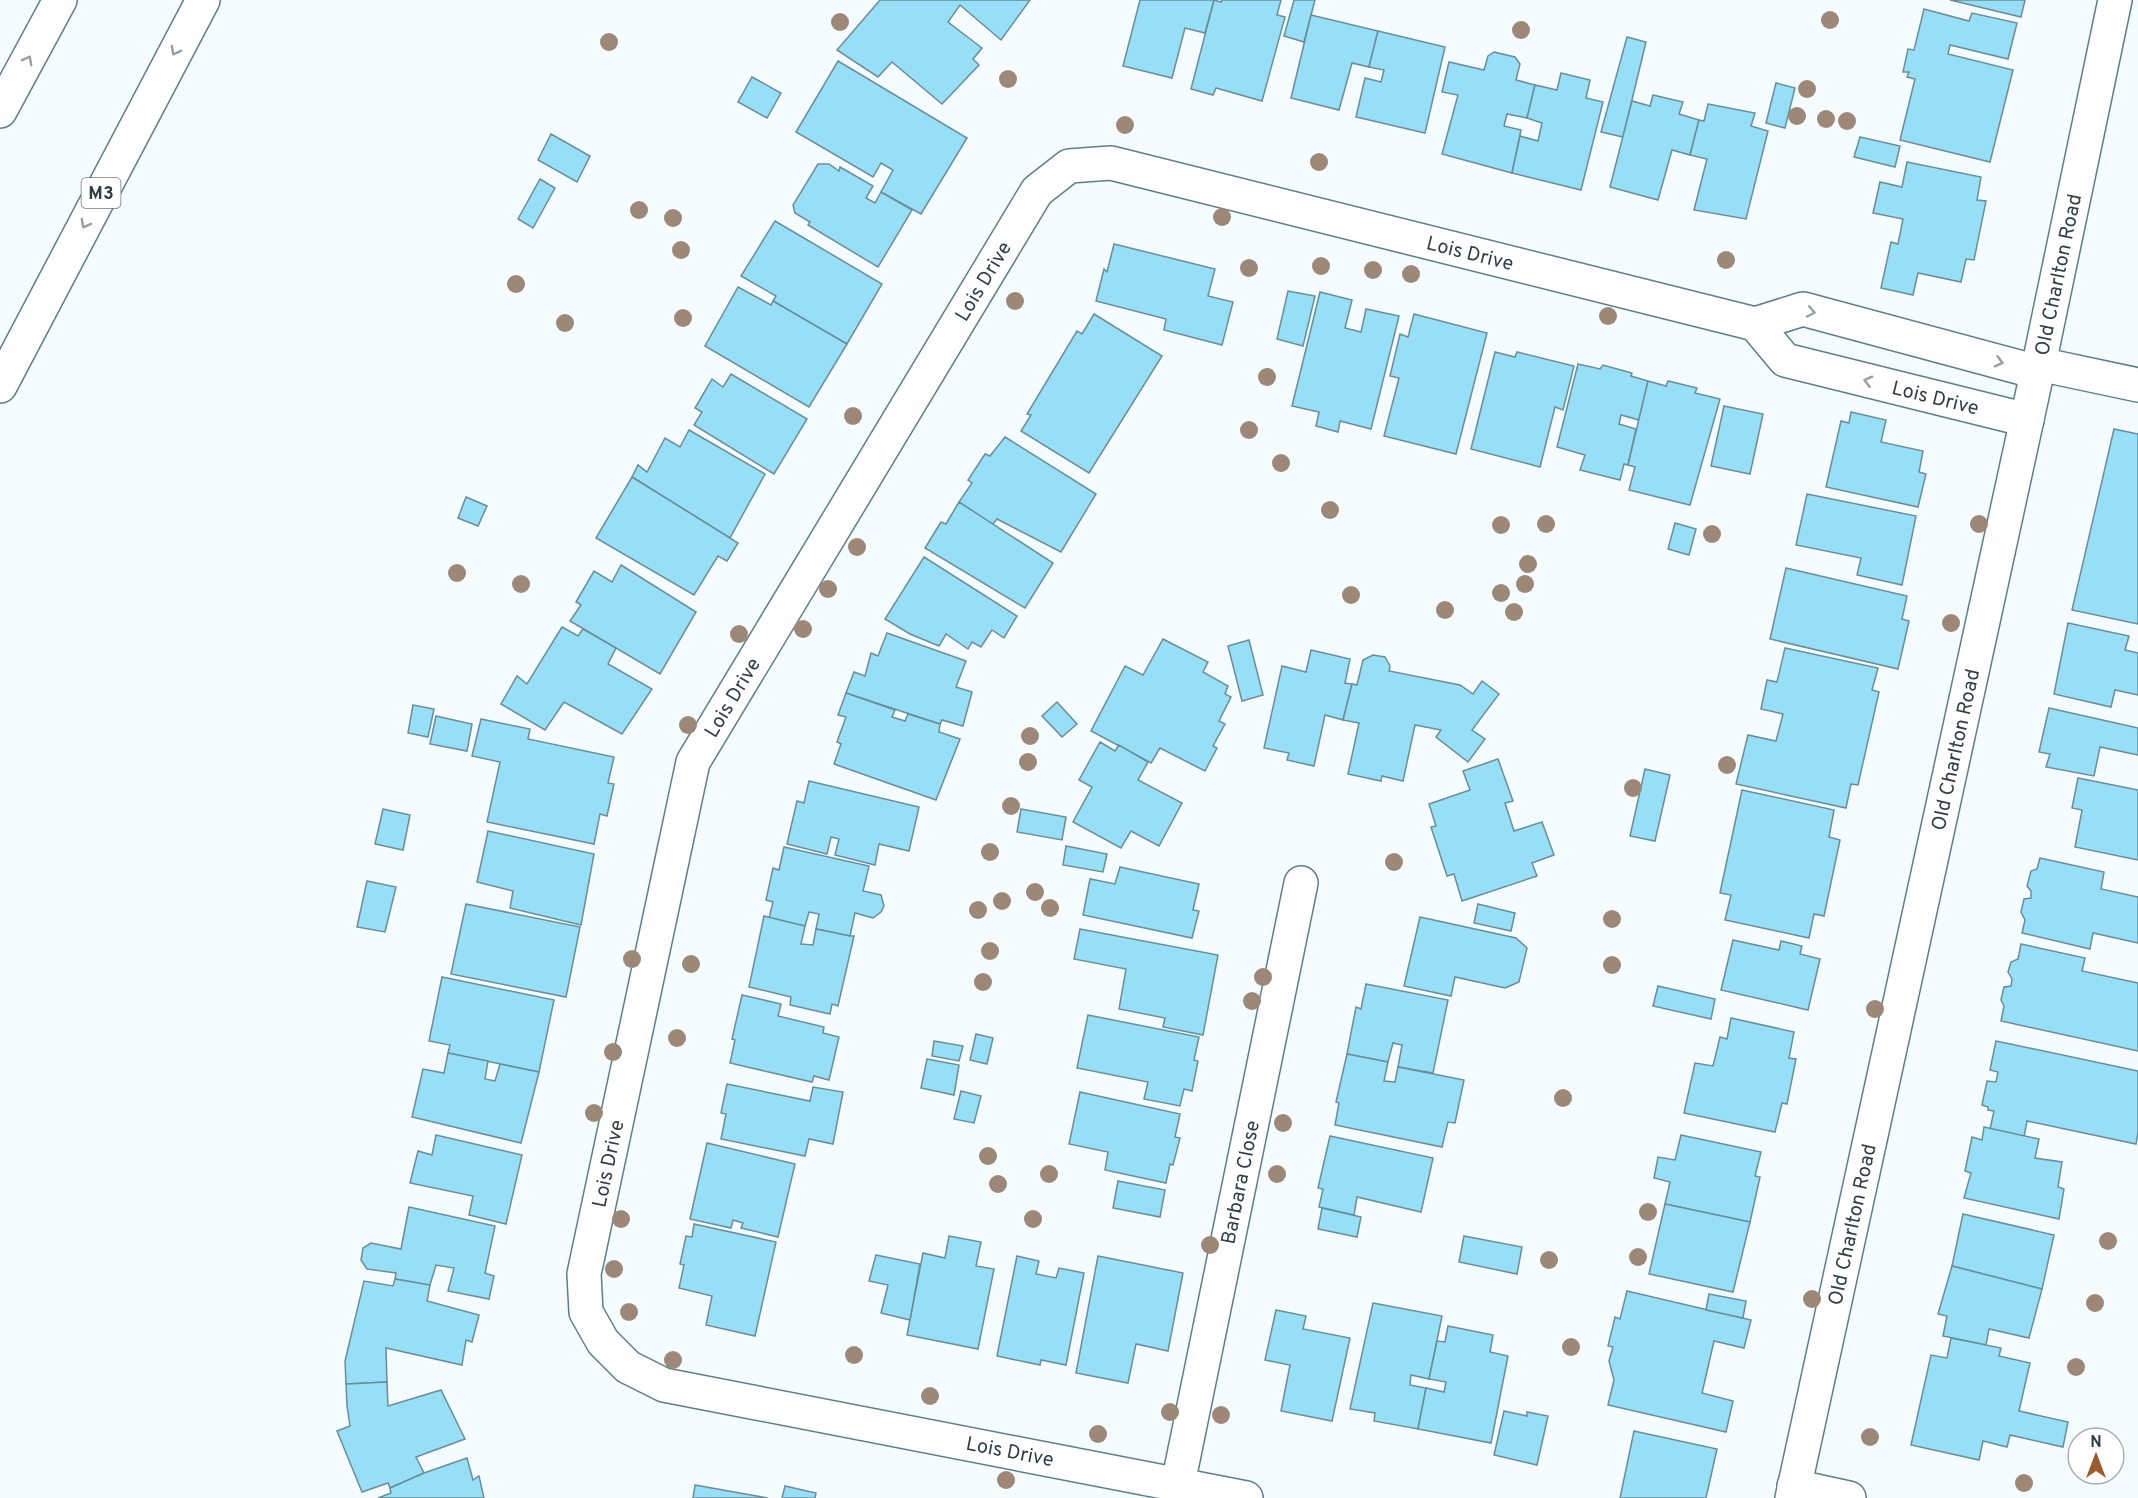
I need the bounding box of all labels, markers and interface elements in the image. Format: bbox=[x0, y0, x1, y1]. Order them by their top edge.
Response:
one-way arrow bbox=[171, 45, 182, 56]
one-way arrow bbox=[21, 56, 32, 66]
road number: M3 bbox=[82, 178, 120, 208]
street label: Old Charlton Road bbox=[2030, 192, 2089, 358]
one-way arrow bbox=[80, 218, 92, 229]
street label: Lois Drive bbox=[1423, 231, 1516, 278]
street label: Lois Drive bbox=[950, 237, 1019, 327]
one-way arrow bbox=[1806, 304, 1816, 317]
one-way arrow bbox=[1994, 354, 2004, 367]
one-way arrow bbox=[1863, 375, 1873, 388]
street label: Lois Drive bbox=[1889, 376, 1981, 423]
street label: Lois Drive bbox=[700, 654, 768, 743]
street label: Old Charlton Road bbox=[1927, 667, 1987, 833]
street label: Lois Drive bbox=[588, 1118, 631, 1210]
street label: Barbara Close bbox=[1216, 1118, 1267, 1247]
street label: Old Charlton Road bbox=[1823, 1142, 1884, 1308]
north arrow bbox=[2066, 1426, 2126, 1486]
street label: Lois Drive bbox=[964, 1432, 1056, 1474]
text: N bbox=[2090, 1433, 2102, 1453]

